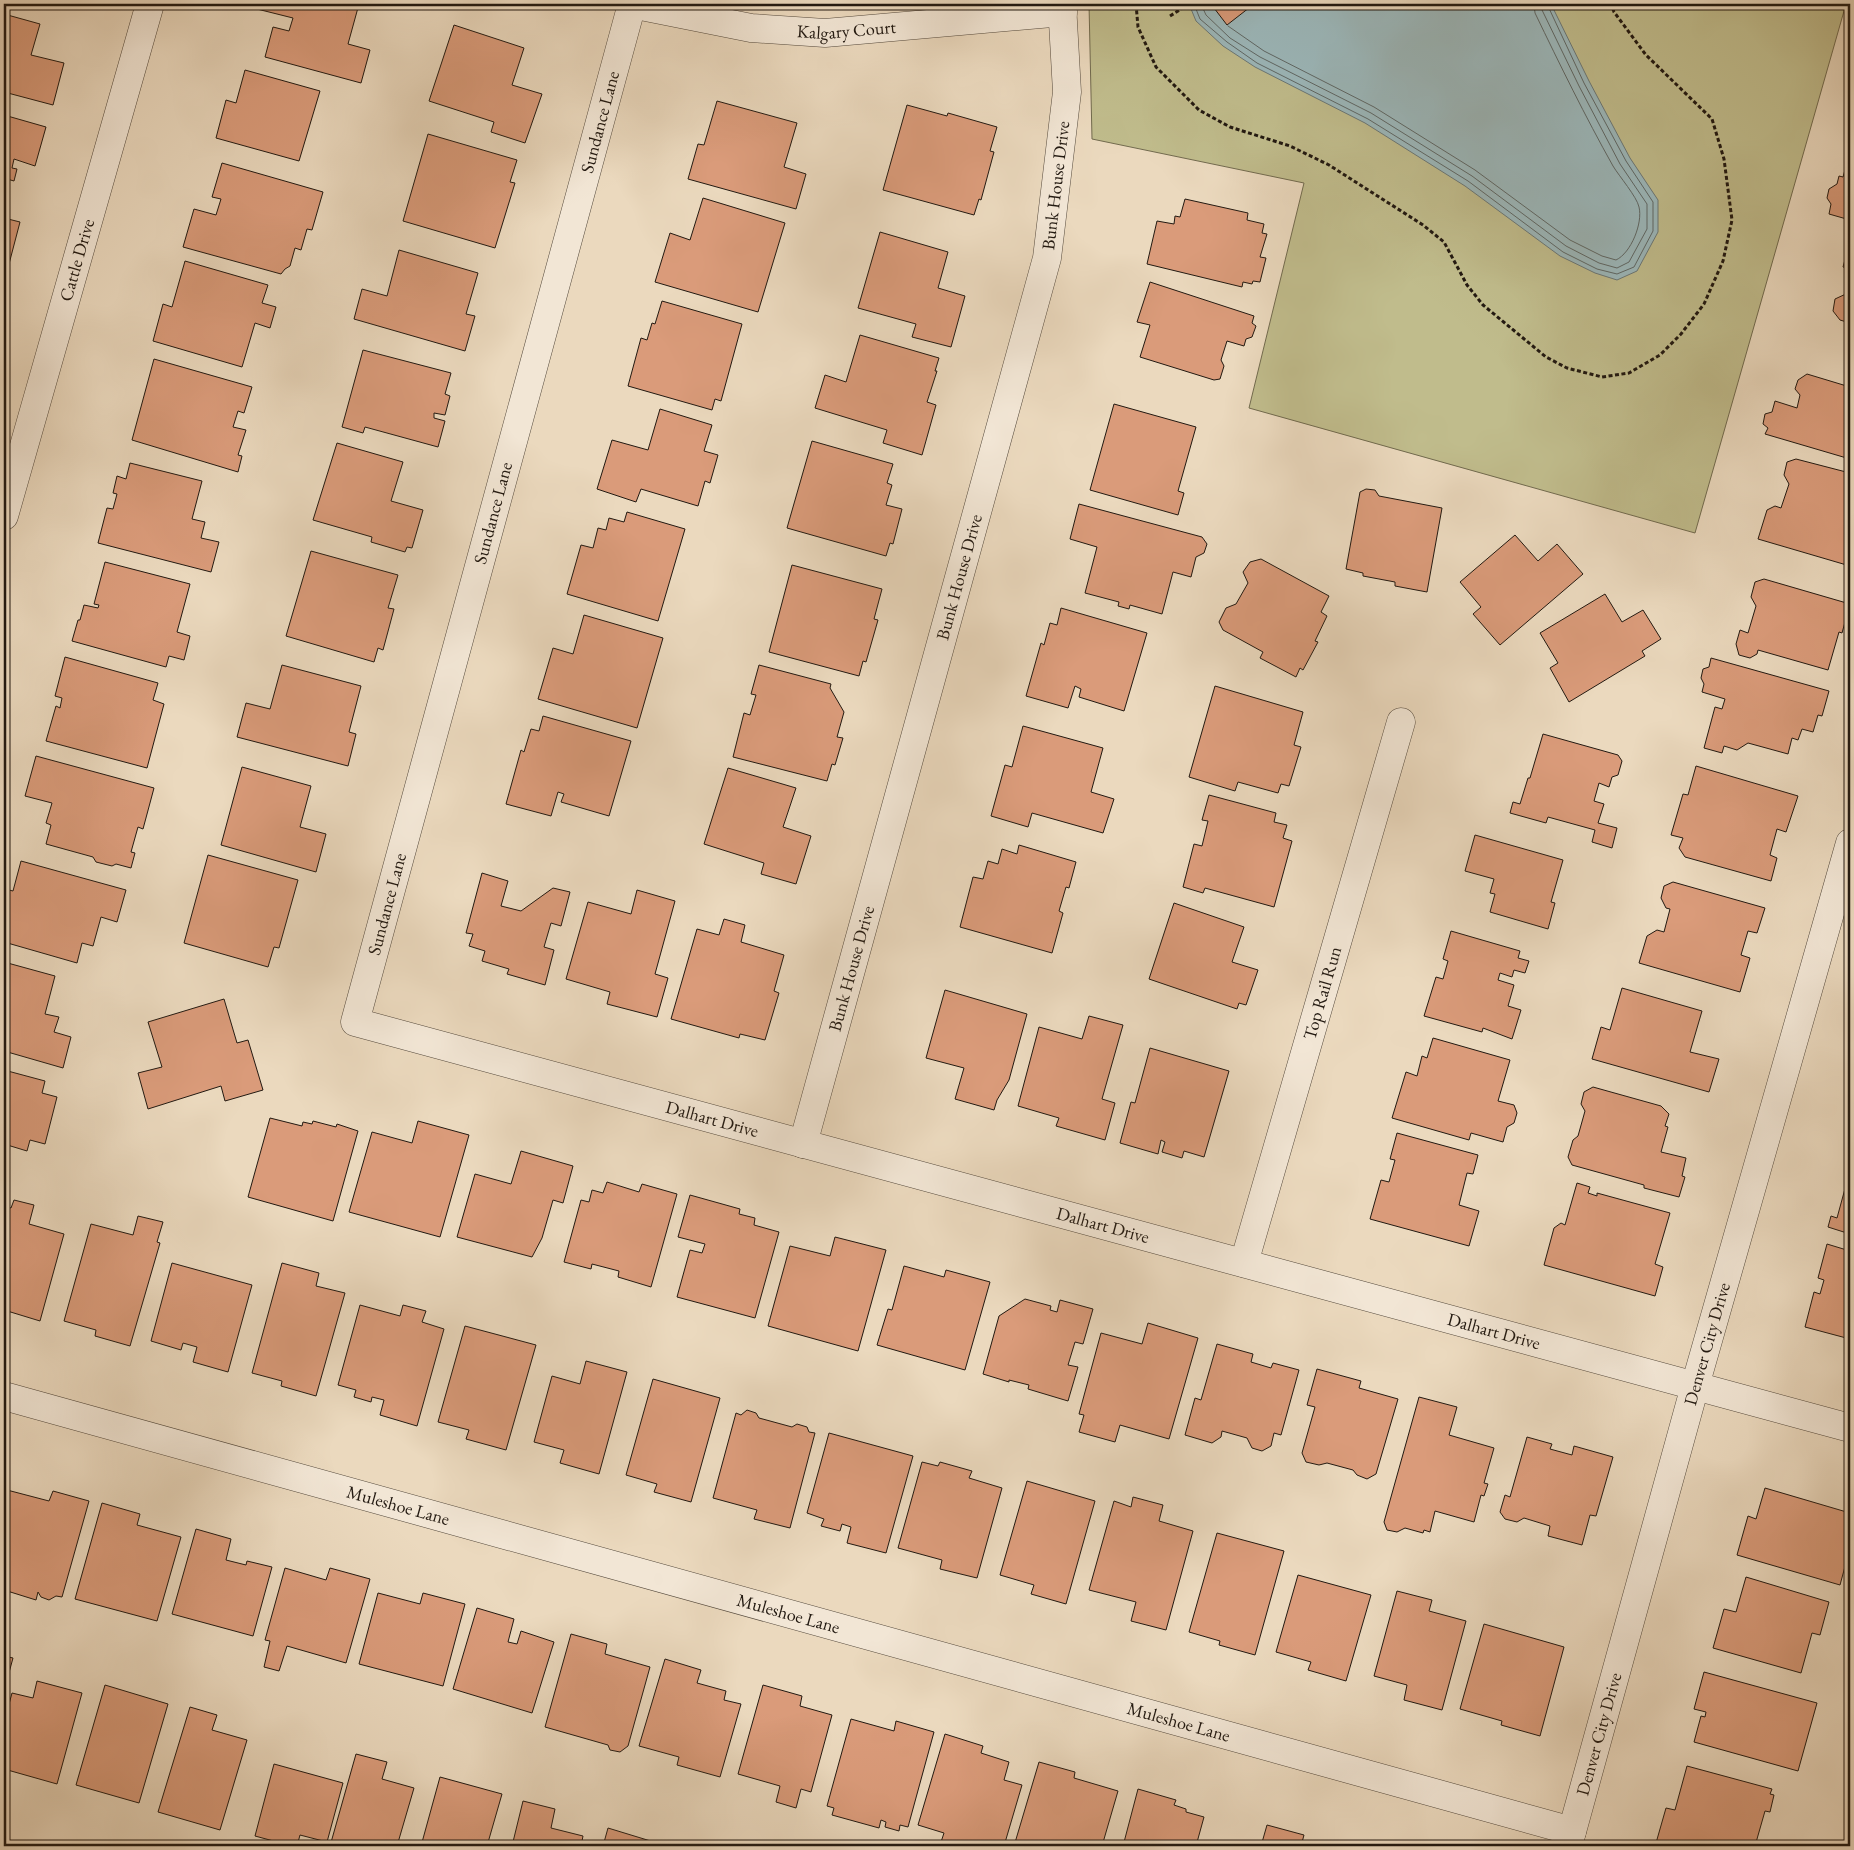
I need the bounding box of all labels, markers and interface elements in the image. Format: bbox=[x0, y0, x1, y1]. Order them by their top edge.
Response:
street label: Kalgary Court bbox=[796, 15, 897, 44]
street label: Sundance Lane bbox=[575, 68, 624, 176]
street label: Bunk House Drive bbox=[1036, 120, 1074, 251]
street label: Cattle Drive bbox=[54, 216, 99, 304]
street label: Sundance Lane bbox=[468, 459, 517, 567]
street label: Bunk House Drive bbox=[930, 511, 987, 643]
street label: Sundance Lane bbox=[362, 850, 411, 958]
street label: Bunk House Drive bbox=[823, 903, 879, 1034]
street label: Top Rail Run bbox=[1297, 943, 1346, 1042]
street label: Dalhart Drive bbox=[663, 1095, 761, 1142]
street label: Dalhart Drive bbox=[1054, 1201, 1152, 1248]
street label: Denver City Drive bbox=[1678, 1280, 1735, 1408]
street label: Dalhart Drive bbox=[1445, 1307, 1543, 1354]
street label: Muleshoe Lane bbox=[344, 1480, 452, 1530]
street label: Muleshoe Lane bbox=[734, 1588, 843, 1638]
street label: Denver City Drive bbox=[1570, 1670, 1626, 1798]
street label: Muleshoe Lane bbox=[1125, 1696, 1233, 1747]

